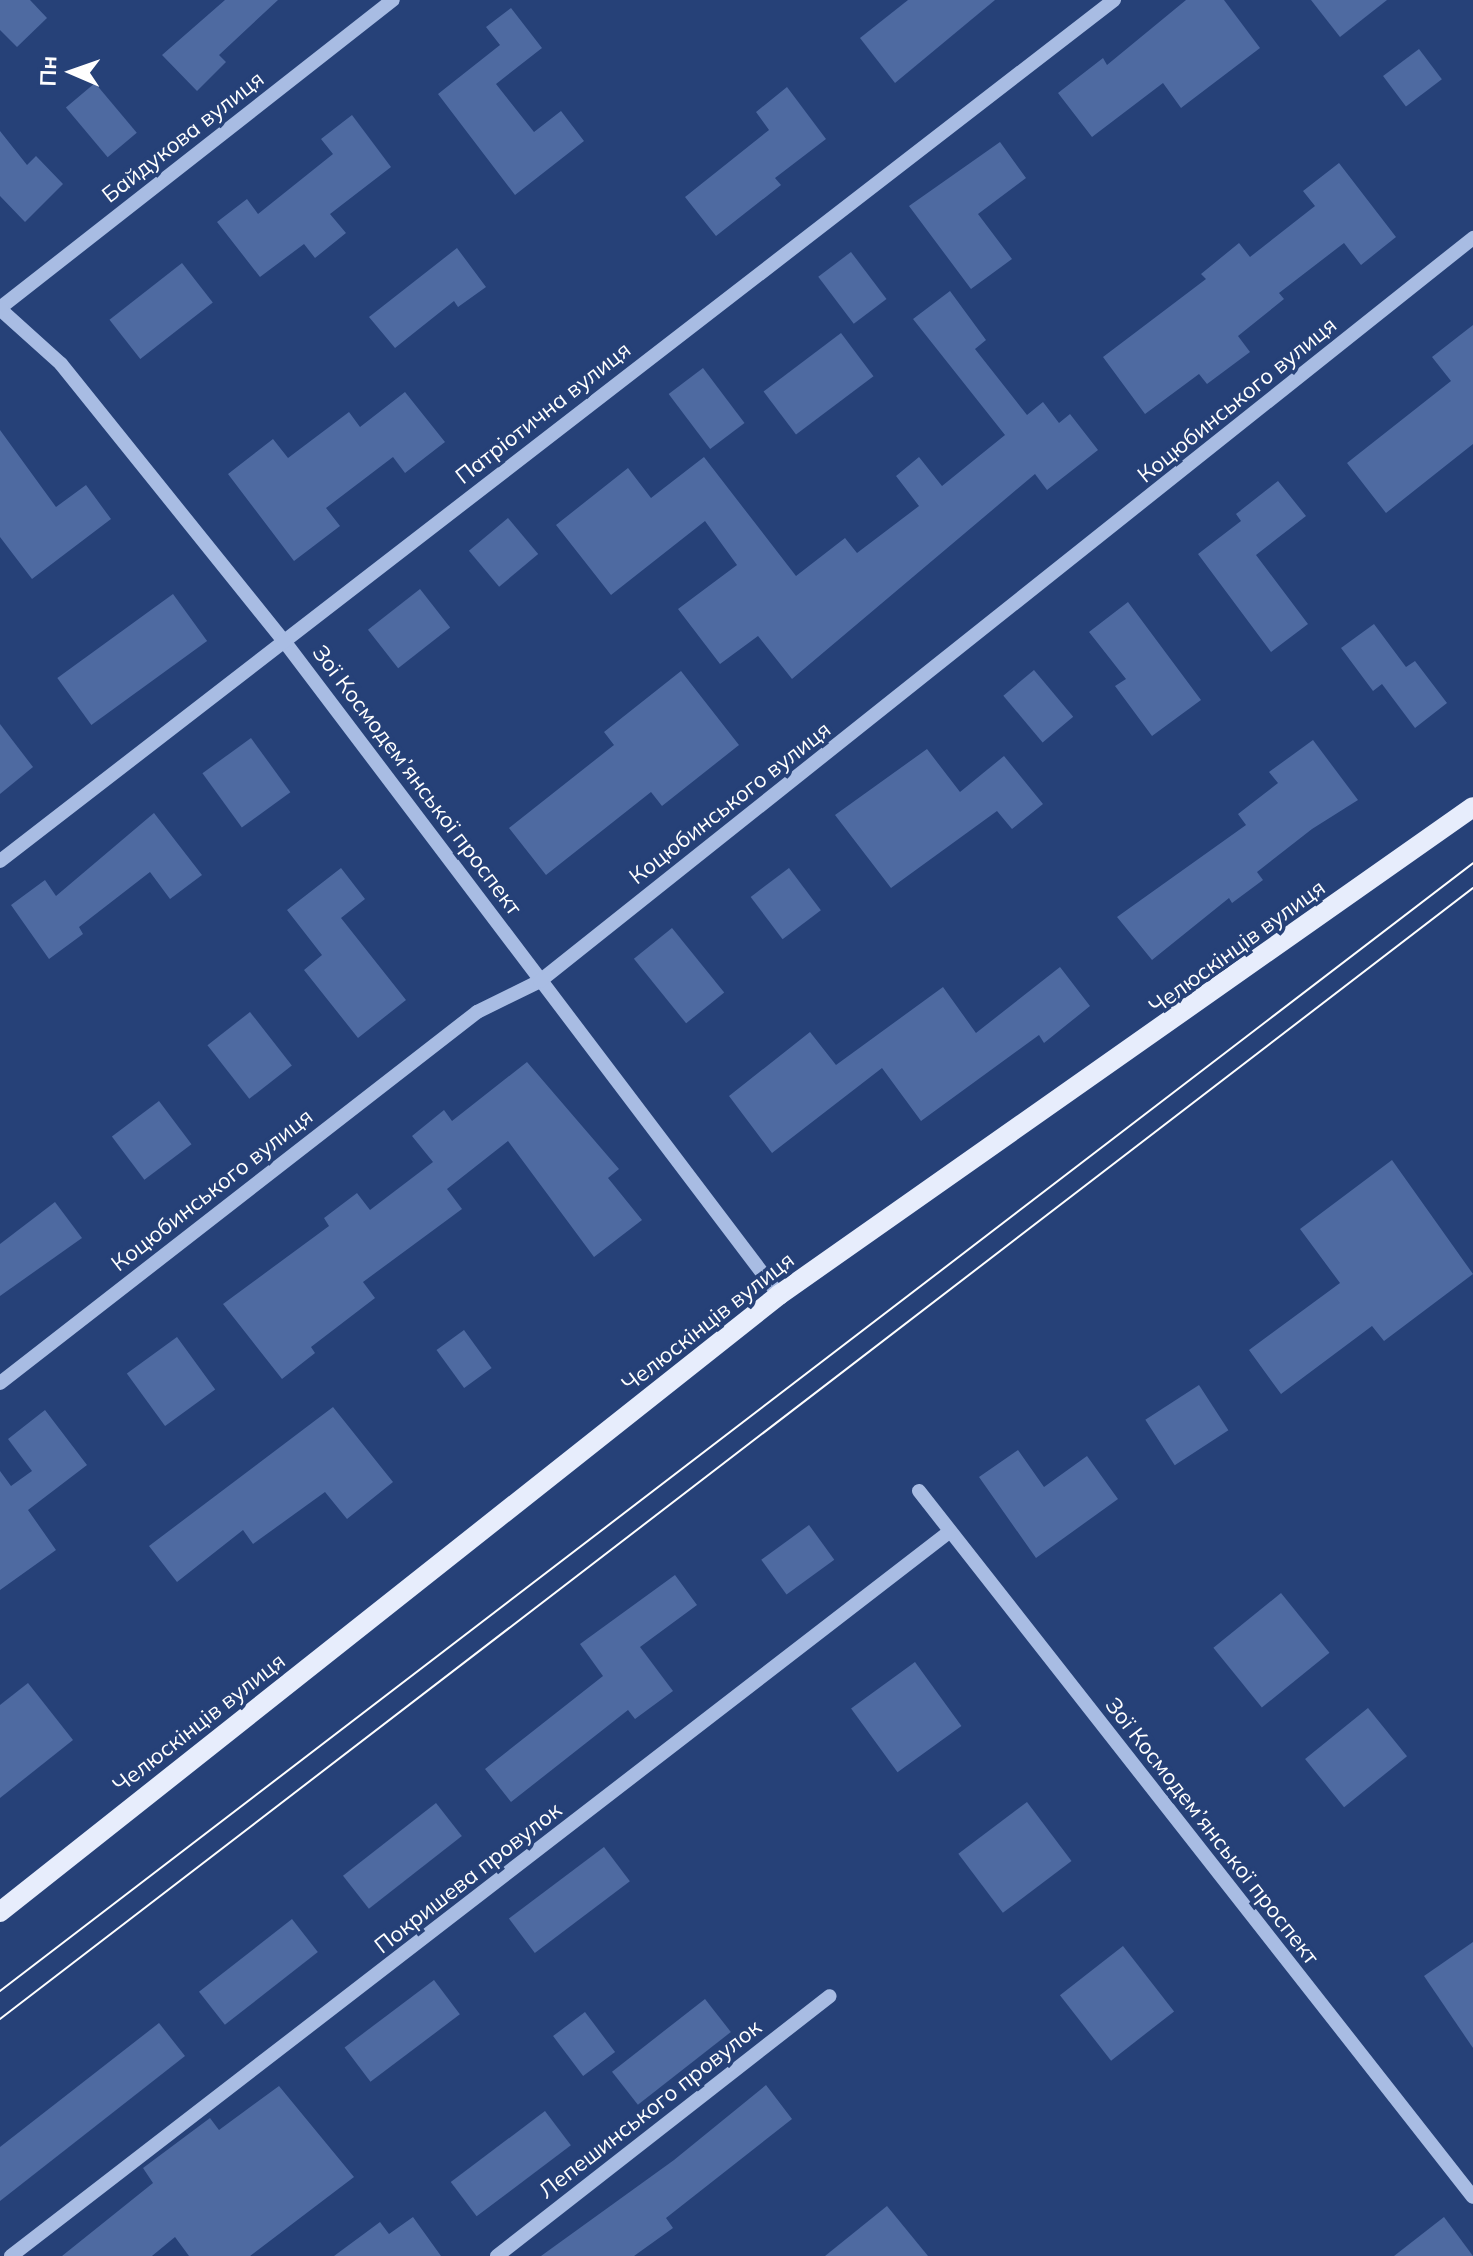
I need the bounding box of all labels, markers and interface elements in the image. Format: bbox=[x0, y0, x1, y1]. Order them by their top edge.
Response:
north arrow bbox=[32, 32, 112, 112]
text: Пн bbox=[33, 55, 63, 87]
street label: Байдукова вулиця bbox=[97, 66, 269, 208]
street label: Коцюбинського вулиця bbox=[1132, 312, 1342, 488]
street label: Патріотична вулиця bbox=[450, 336, 636, 490]
street label: Зої Космодем’янської проспект bbox=[307, 640, 527, 920]
street label: Коцюбинського вулиця bbox=[624, 716, 836, 890]
street label: Челюскінців вулиця bbox=[1144, 874, 1330, 1020]
street label: Коцюбинського вулиця bbox=[106, 1103, 318, 1277]
street label: Челюскінців вулиця bbox=[617, 1247, 799, 1397]
street label: Челюскінців вулиця bbox=[108, 1648, 290, 1798]
street label: Зої Космодем’янської проспект bbox=[1100, 1692, 1324, 1970]
street label: Покришева провулок bbox=[369, 1797, 567, 1959]
street label: Лепешинського провулок bbox=[534, 2014, 766, 2204]

